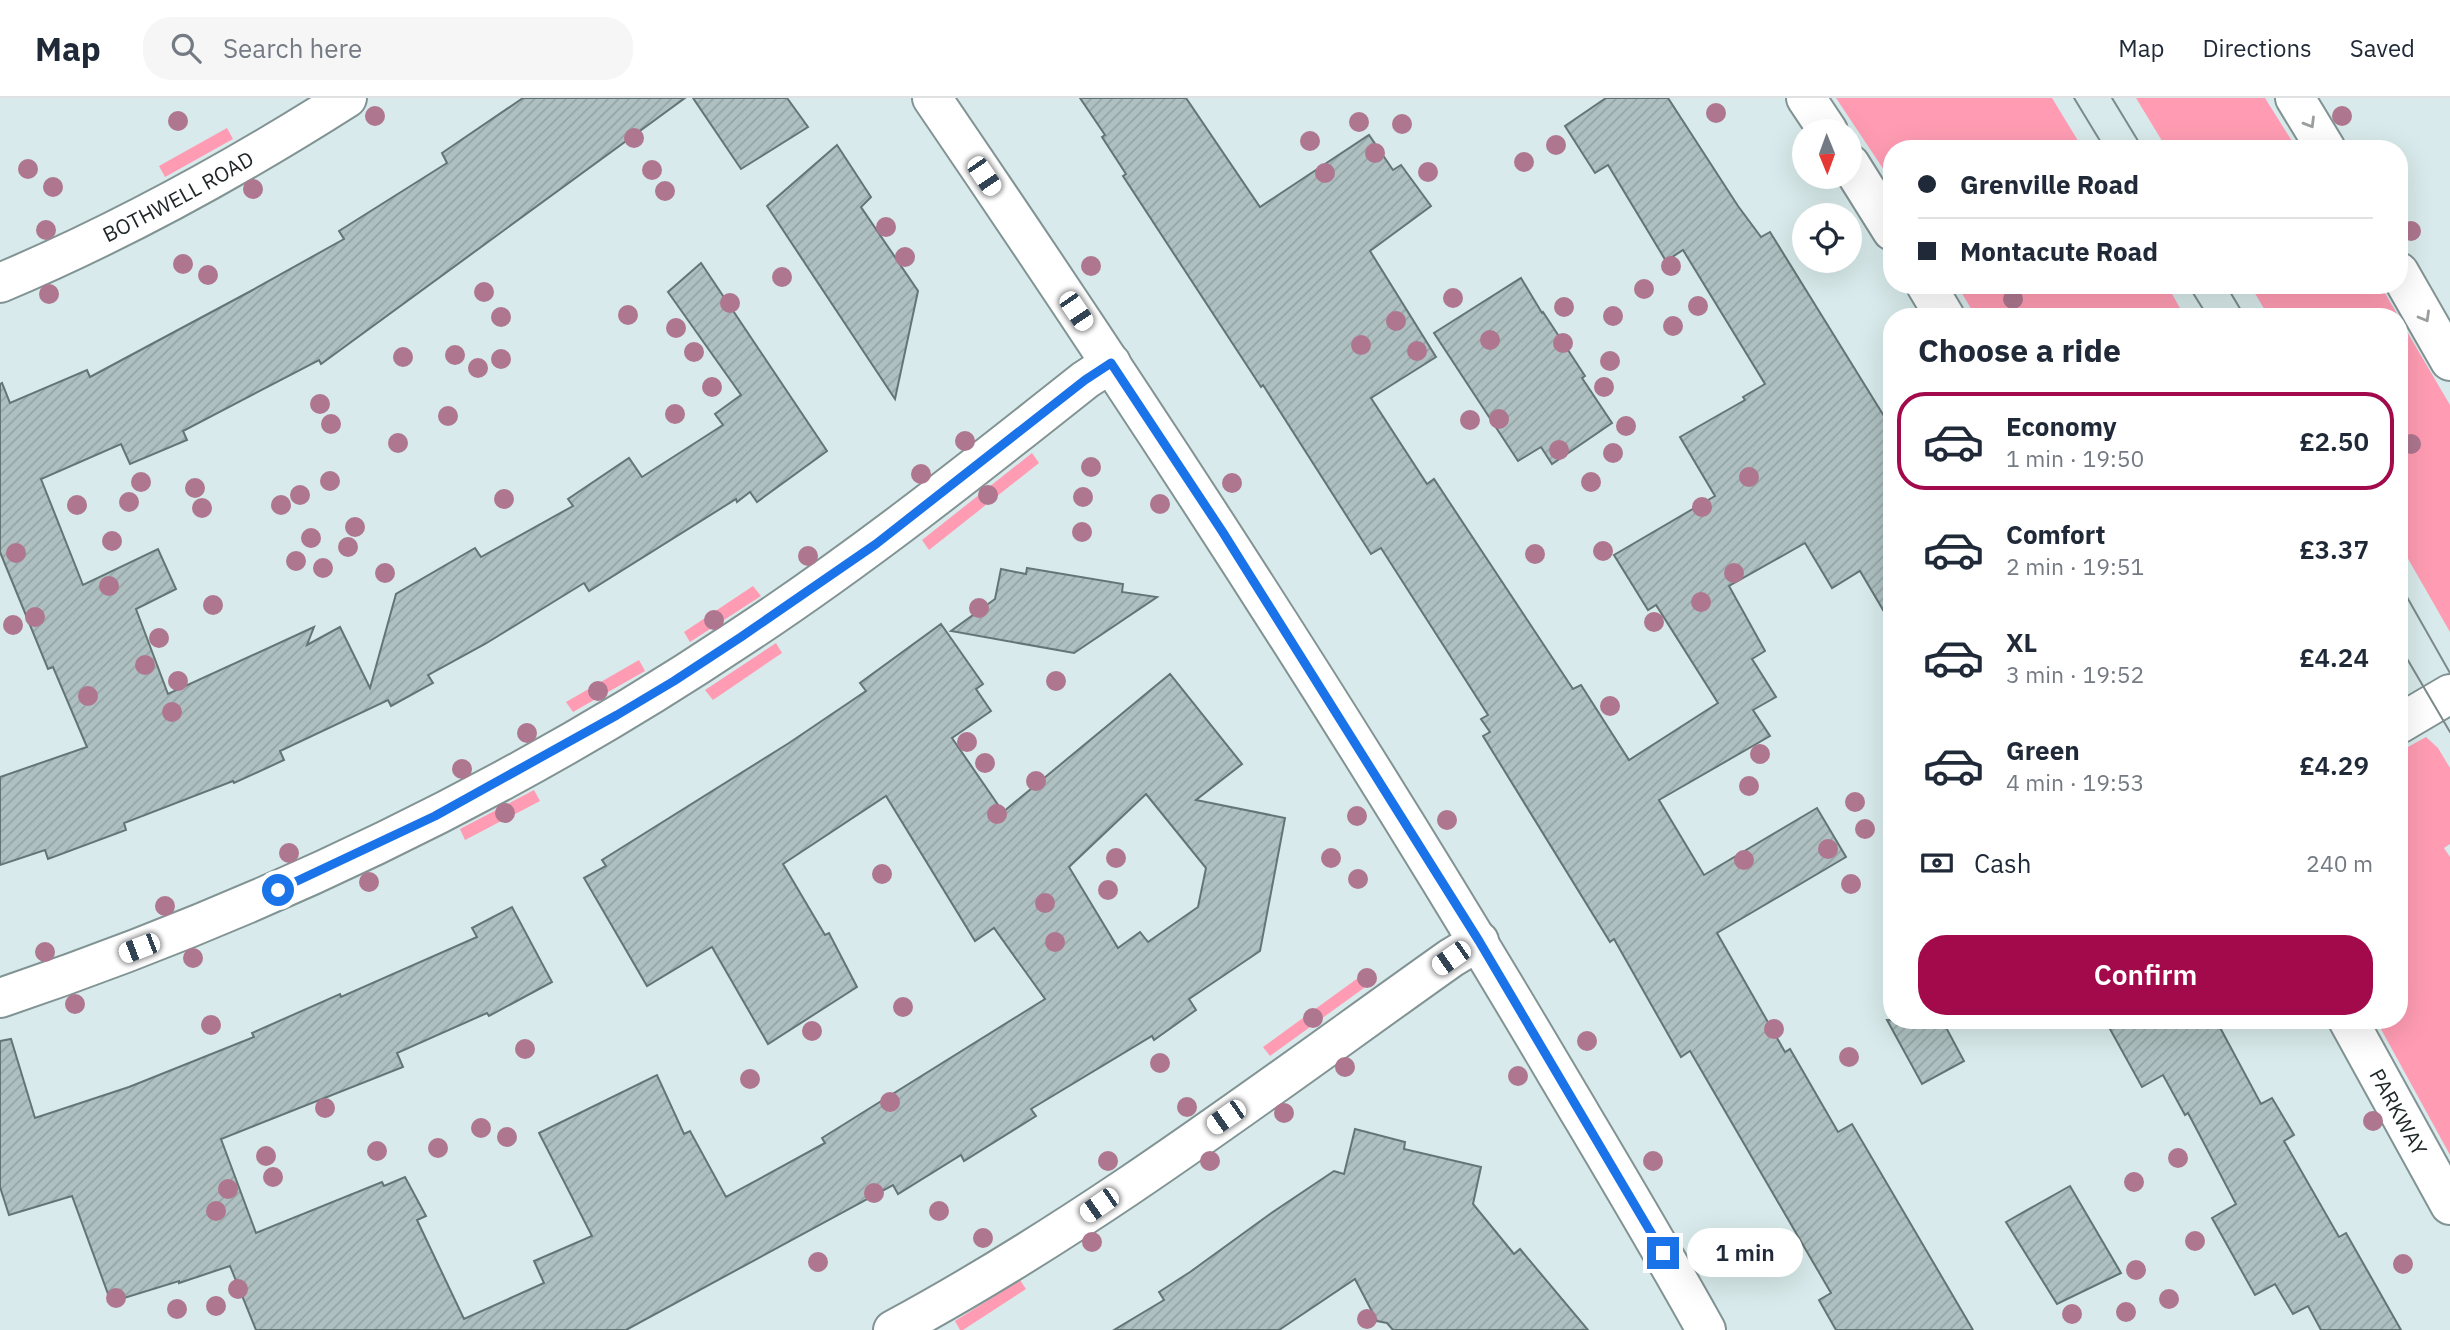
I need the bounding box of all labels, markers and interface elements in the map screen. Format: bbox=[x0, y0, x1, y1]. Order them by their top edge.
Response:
search box bbox=[143, 17, 633, 80]
text: Map bbox=[35, 27, 101, 70]
icon: search bbox=[167, 29, 205, 67]
text: Search here bbox=[223, 31, 362, 65]
text: Map bbox=[2118, 32, 2164, 64]
text: Directions bbox=[2202, 32, 2312, 64]
text: Saved bbox=[2350, 32, 2415, 64]
one-way arrow bbox=[2302, 116, 2315, 129]
north arrow bbox=[1792, 119, 1862, 189]
map controls bbox=[1792, 119, 1862, 273]
street label: BOTHWELL ROAD bbox=[98, 144, 258, 248]
car bbox=[964, 153, 1005, 199]
text: Grenville Road bbox=[1960, 167, 2139, 201]
button: locate bbox=[1792, 203, 1862, 273]
text: Montacute Road bbox=[1960, 234, 2158, 268]
car bbox=[1056, 288, 1097, 334]
one-way arrow bbox=[2417, 309, 2430, 322]
text: Choose a ride bbox=[1918, 329, 2121, 371]
text: Economy bbox=[2006, 409, 2117, 443]
icon: car bbox=[1922, 410, 1985, 473]
text: £2.50 bbox=[2299, 424, 2369, 458]
text: 1 min · 19:50 bbox=[2006, 443, 2144, 473]
text: Comfort bbox=[2006, 517, 2105, 551]
icon: car bbox=[1922, 518, 1985, 581]
text: £3.37 bbox=[2299, 532, 2369, 566]
text: 2 min · 19:51 bbox=[2006, 551, 2144, 581]
text: XL bbox=[2006, 625, 2037, 659]
icon: car bbox=[1922, 626, 1985, 689]
text: £4.24 bbox=[2299, 640, 2369, 674]
text: 3 min · 19:52 bbox=[2006, 659, 2144, 689]
text: Green bbox=[2006, 733, 2080, 767]
icon: car bbox=[1922, 734, 1985, 797]
text: £4.29 bbox=[2299, 748, 2369, 782]
text: 4 min · 19:53 bbox=[2006, 767, 2144, 797]
icon: cash bbox=[1918, 844, 1956, 882]
text: Cash bbox=[1974, 846, 2031, 880]
text: 240 m bbox=[2306, 848, 2373, 878]
route start bbox=[262, 874, 294, 906]
car bbox=[116, 931, 163, 965]
button: Confirm bbox=[1918, 935, 2373, 1015]
car bbox=[1428, 937, 1475, 979]
street label: PARKWAY bbox=[2363, 1063, 2434, 1161]
car bbox=[1203, 1096, 1250, 1138]
car bbox=[1076, 1184, 1123, 1226]
callout: 1 min bbox=[1688, 1228, 1803, 1278]
route end bbox=[1647, 1237, 1679, 1269]
text: 1 min bbox=[1715, 1237, 1775, 1267]

